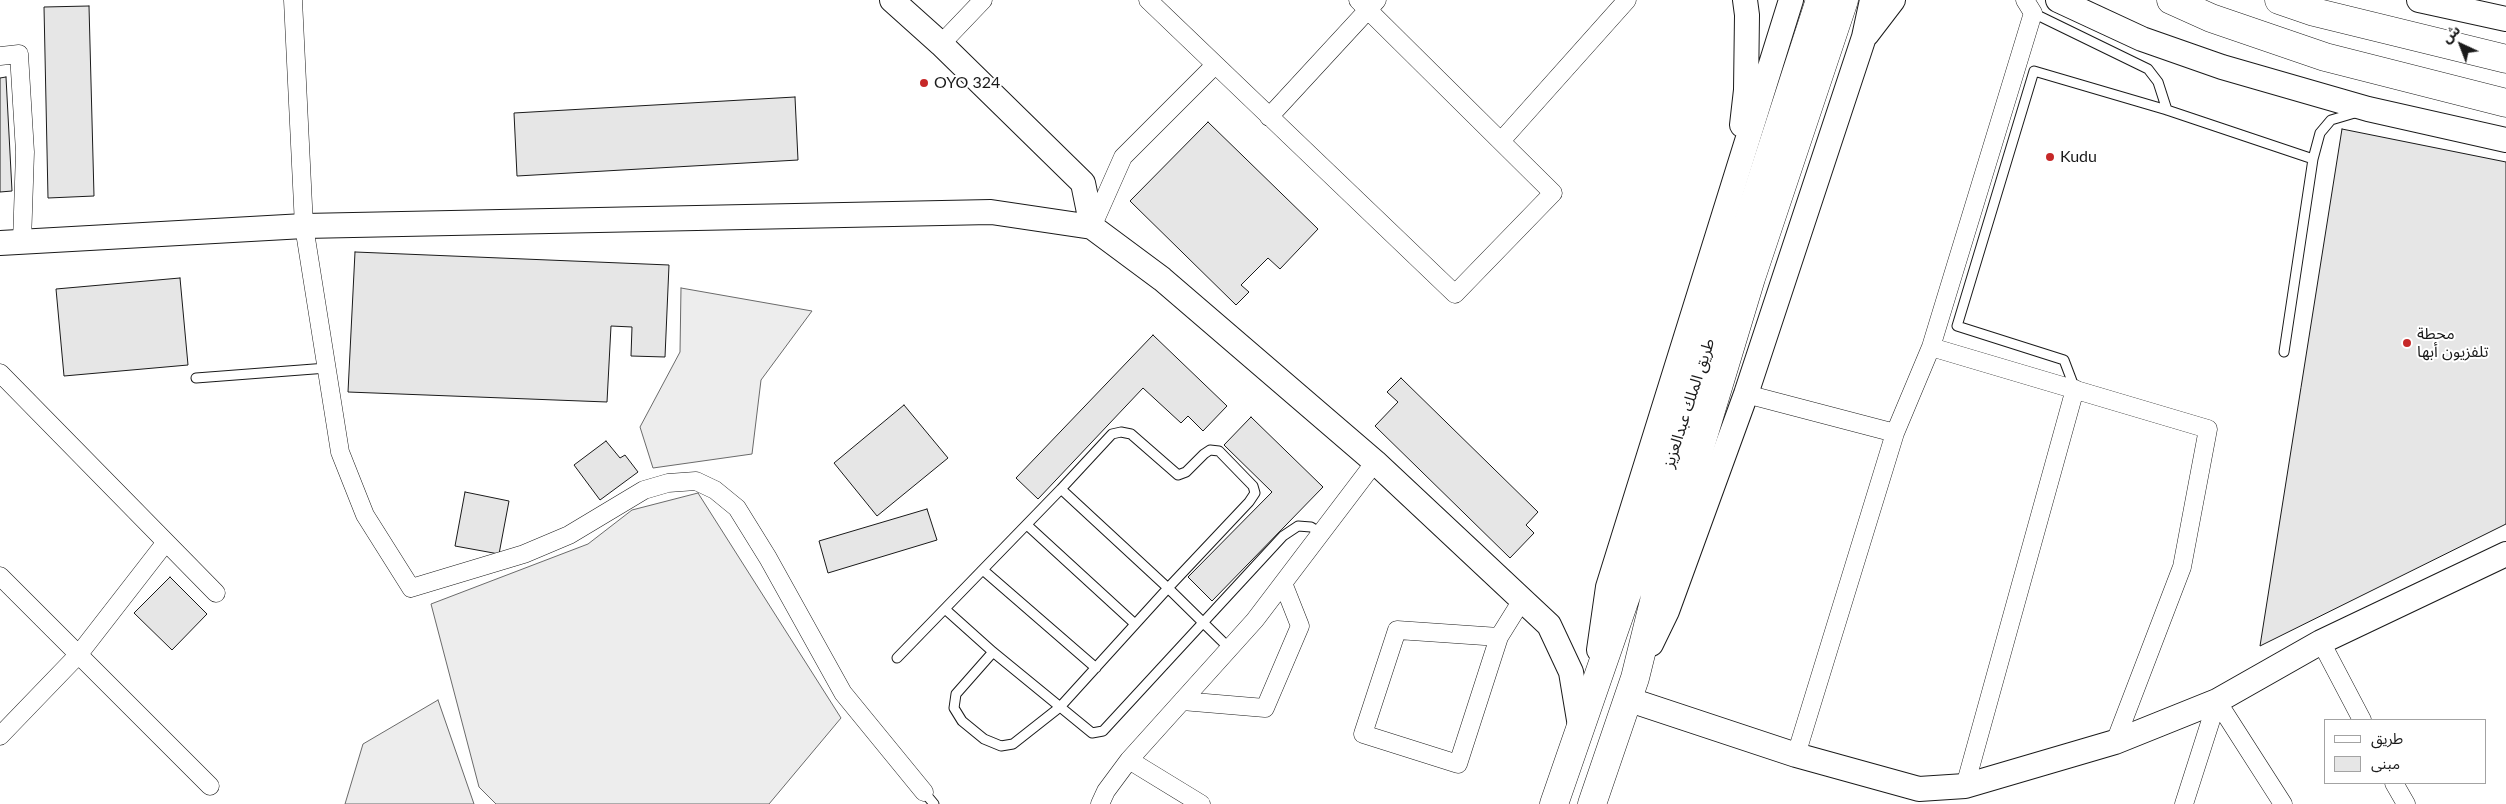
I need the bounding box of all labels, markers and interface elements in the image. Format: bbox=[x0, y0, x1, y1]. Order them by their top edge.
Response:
north arrow bbox=[2436, 20, 2486, 70]
text: ش bbox=[2438, 21, 2463, 46]
place label: OYO 324 bbox=[934, 73, 1000, 93]
marker: OYO 324 bbox=[918, 77, 930, 89]
place label: Kudu bbox=[2060, 147, 2097, 167]
marker: Kudu bbox=[2044, 151, 2056, 163]
place label: محطة تلفزيون أبها bbox=[2417, 324, 2489, 362]
street label: طريق الملك عبدالعزيز bbox=[1659, 336, 1719, 470]
marker: محطة تلفزيون أبها bbox=[2401, 337, 2413, 349]
legend bbox=[2324, 719, 2486, 784]
text: طريق bbox=[2371, 729, 2403, 747]
text: مبنى bbox=[2371, 754, 2400, 772]

